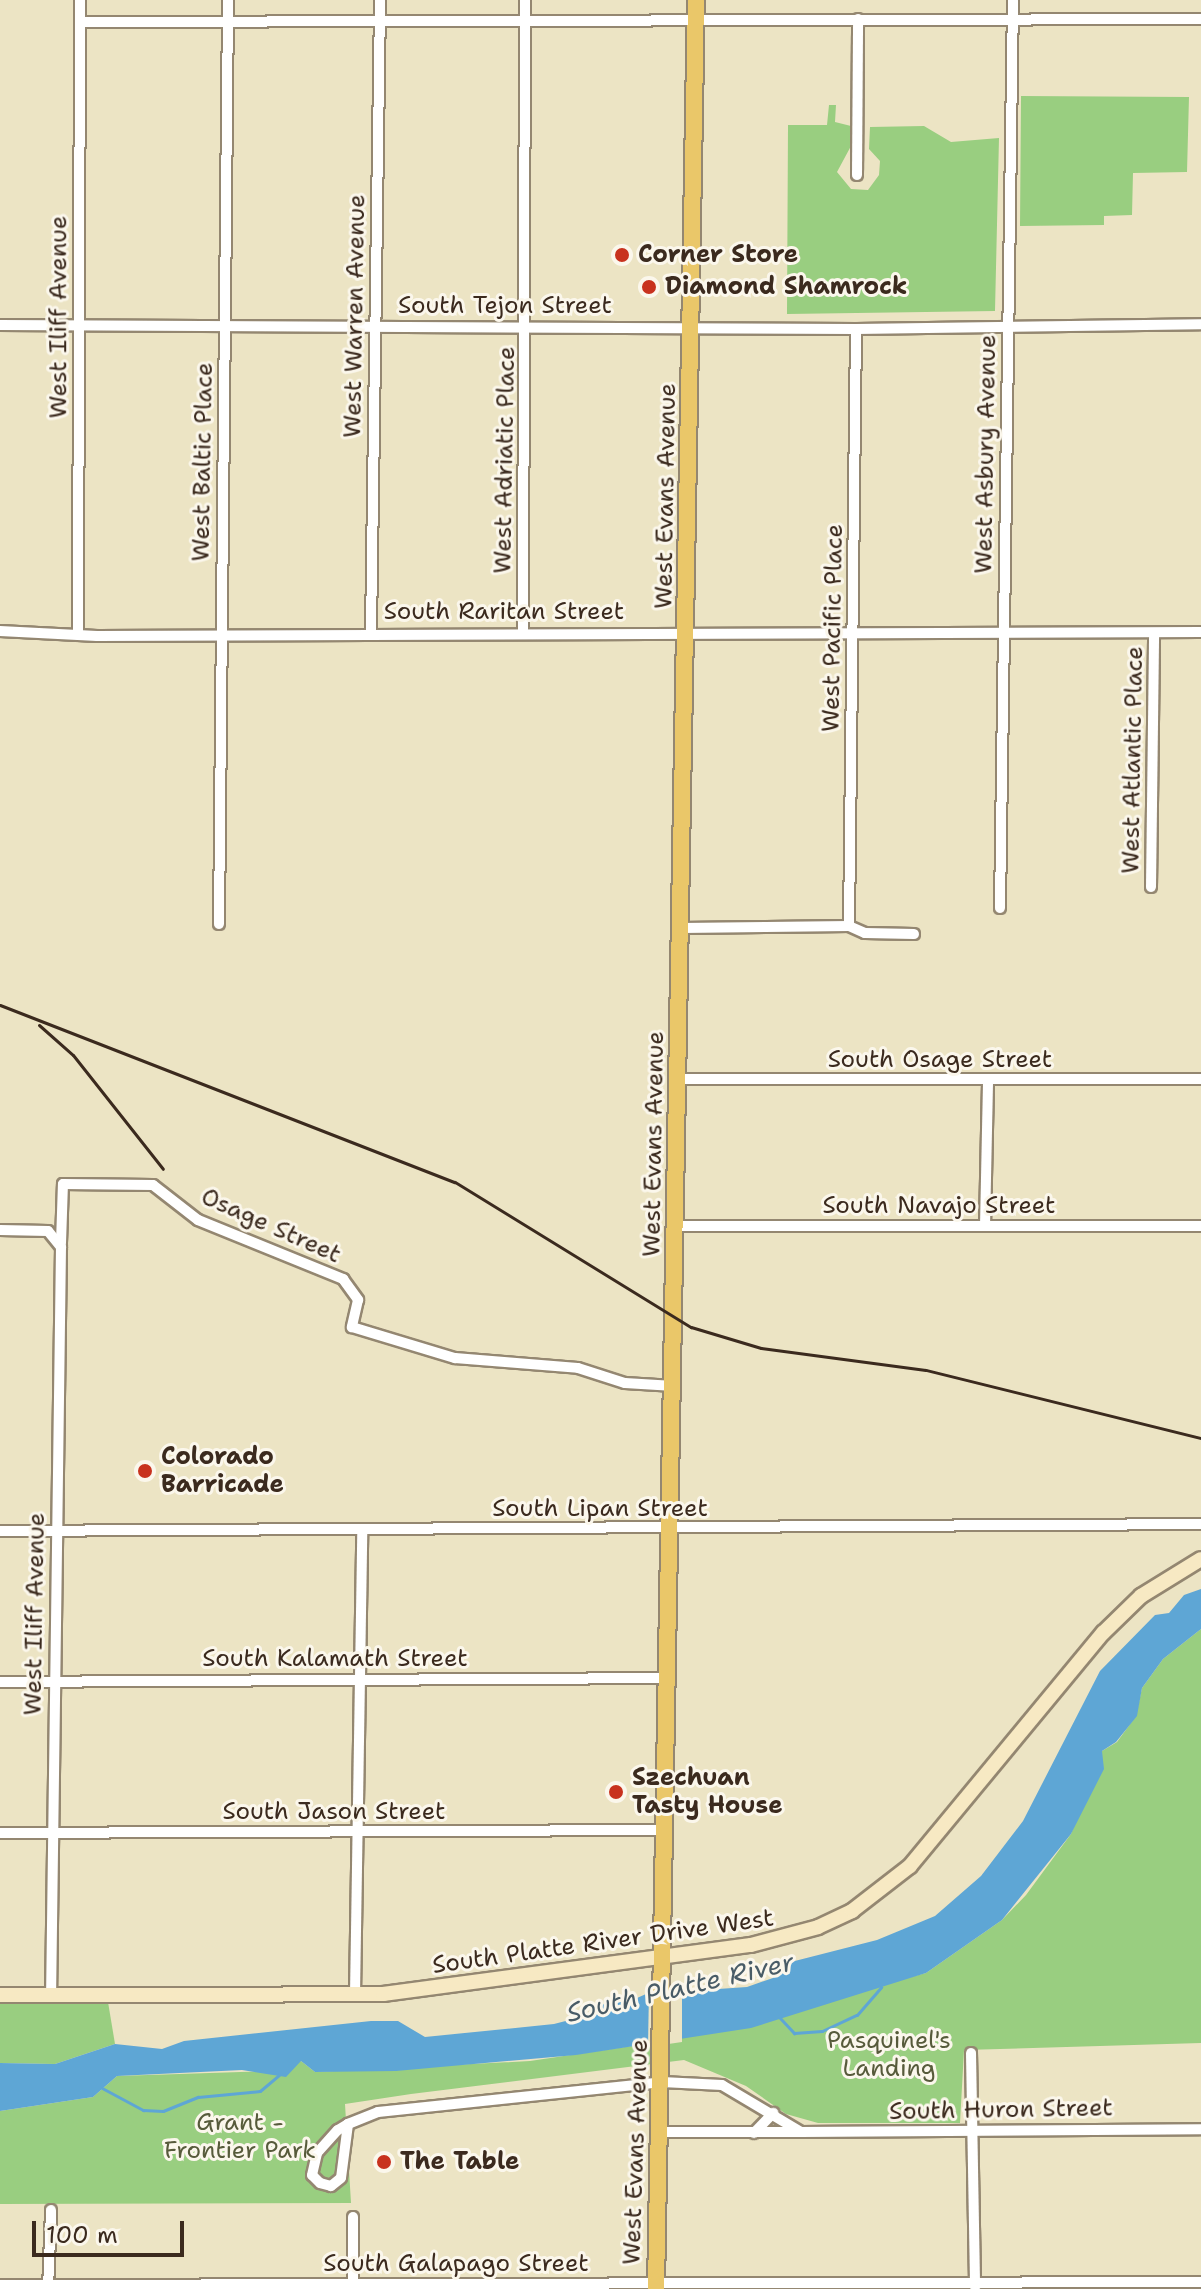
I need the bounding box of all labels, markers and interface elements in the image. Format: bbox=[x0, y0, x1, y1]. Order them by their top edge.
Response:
street label: West Warren Avenue bbox=[338, 194, 372, 438]
street label: West Iliff Avenue bbox=[45, 216, 73, 418]
place label: Corner Store bbox=[638, 241, 798, 269]
marker: Corner Store bbox=[613, 246, 631, 264]
place label: Diamond Shamrock bbox=[665, 273, 907, 301]
marker: Diamond Shamrock bbox=[640, 278, 658, 296]
street label: South Tejon Street bbox=[398, 292, 612, 320]
street label: West Asbury Avenue bbox=[970, 334, 1002, 574]
street label: West Adriatic Place bbox=[489, 346, 521, 574]
street label: West Baltic Place bbox=[187, 362, 219, 562]
street label: West Evans Avenue bbox=[650, 383, 682, 609]
street label: West Pacific Place bbox=[817, 524, 849, 732]
street label: South Raritan Street bbox=[384, 598, 624, 626]
street label: West Atlantic Place bbox=[1117, 646, 1149, 874]
street label: West Evans Avenue bbox=[638, 1031, 670, 1257]
street label: South Osage Street bbox=[828, 1046, 1052, 1074]
street label: Osage Street bbox=[197, 1182, 345, 1270]
street label: South Navajo Street bbox=[822, 1192, 1056, 1220]
place label: Colorado Barricade bbox=[161, 1443, 284, 1499]
marker: Colorado Barricade bbox=[136, 1462, 154, 1480]
street label: South Lipan Street bbox=[492, 1495, 708, 1523]
street label: West Iliff Avenue bbox=[19, 1512, 51, 1716]
street label: South Kalamath Street bbox=[202, 1645, 468, 1673]
place label: Szechuan Tasty House bbox=[632, 1764, 783, 1820]
marker: Szechuan Tasty House bbox=[607, 1783, 625, 1801]
street label: South Jason Street bbox=[222, 1798, 446, 1826]
street label: South Platte River Drive West bbox=[430, 1904, 776, 1980]
water label: South Platte River bbox=[563, 1946, 797, 2028]
park label: Pasquinel's Landing bbox=[827, 2027, 951, 2083]
street label: West Evans Avenue bbox=[618, 2039, 654, 2265]
street label: South Huron Street bbox=[889, 2094, 1113, 2126]
park label: Grant - Frontier Park bbox=[164, 2109, 316, 2165]
place label: The Table bbox=[400, 2148, 519, 2176]
marker: The Table bbox=[375, 2153, 393, 2171]
scale bar bbox=[36, 2205, 188, 2255]
text: 100 m bbox=[46, 2219, 118, 2251]
street label: South Galapago Street bbox=[323, 2250, 589, 2278]

